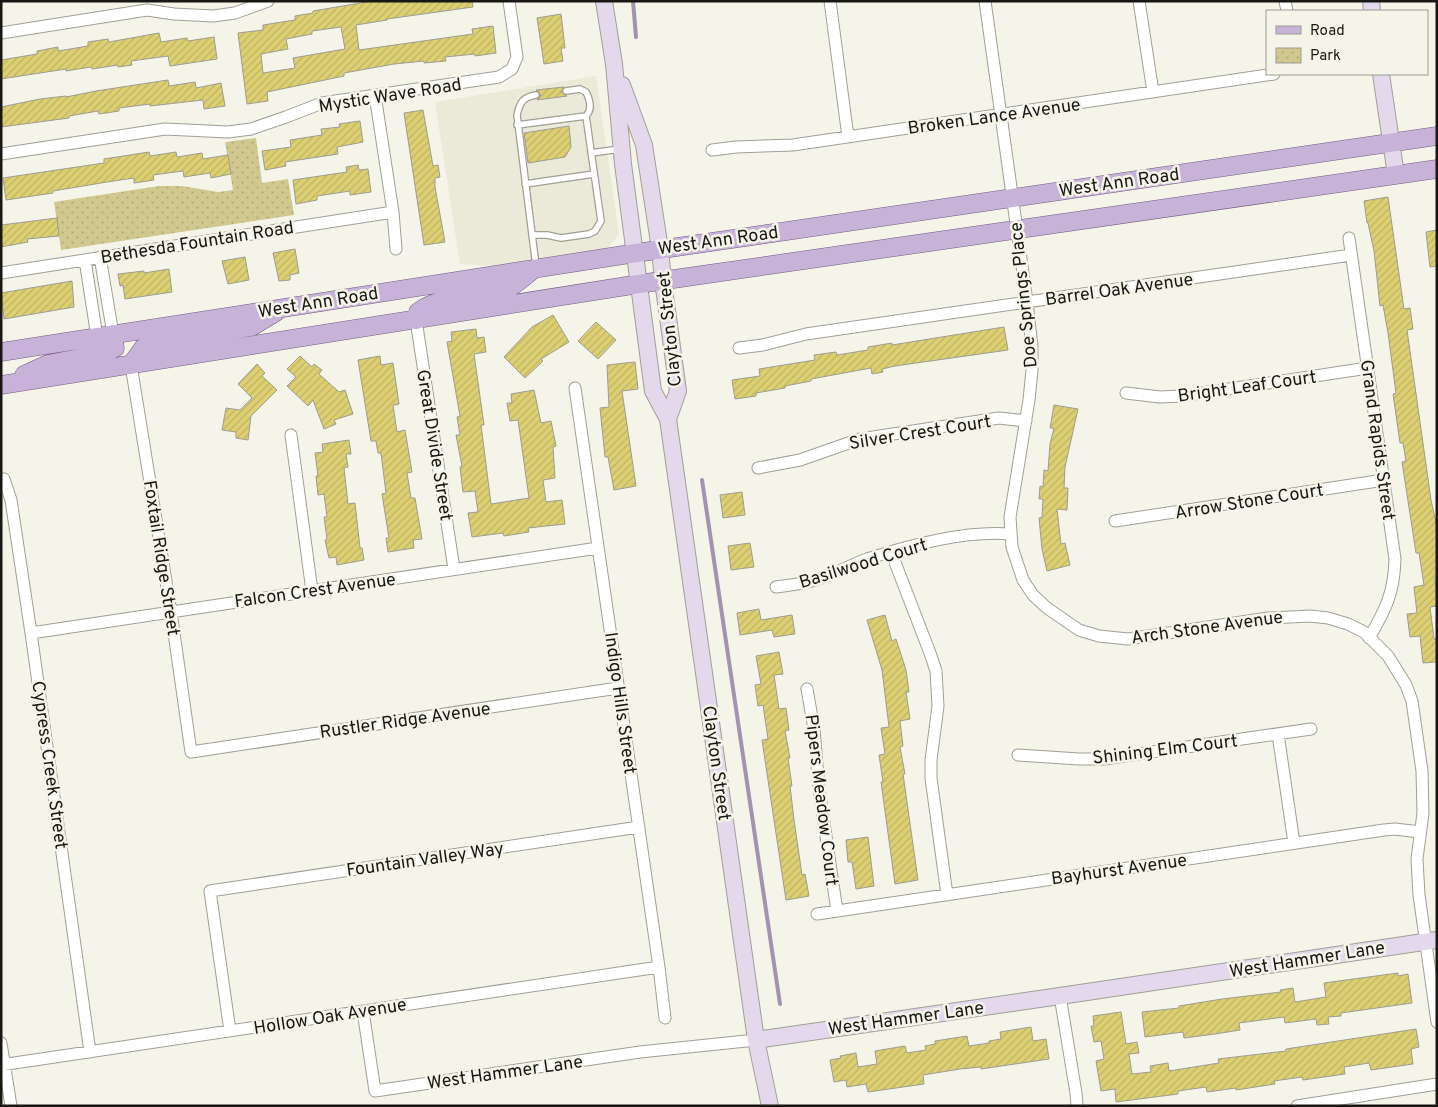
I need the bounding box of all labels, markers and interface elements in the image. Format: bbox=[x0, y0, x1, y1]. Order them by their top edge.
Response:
legend bbox=[1266, 10, 1428, 75]
text: Road bbox=[1310, 22, 1345, 41]
text: Park bbox=[1310, 47, 1341, 66]
street label: Mystic Wave Road bbox=[317, 74, 463, 119]
street label: Broken Lance Avenue bbox=[906, 94, 1082, 141]
street label: West Ann Road bbox=[1057, 164, 1181, 203]
street label: Bethesda Fountain Road bbox=[99, 217, 296, 270]
street label: Doe Springs Place bbox=[1005, 221, 1044, 369]
street label: West Ann Road bbox=[656, 222, 780, 261]
street label: Barrel Oak Avenue bbox=[1044, 269, 1195, 312]
street label: Clayton Street bbox=[653, 270, 688, 388]
street label: West Ann Road bbox=[256, 283, 380, 324]
street label: Grand Rapids Street bbox=[1354, 358, 1399, 522]
street label: Bright Leaf Court bbox=[1176, 366, 1318, 409]
street label: Great Divide Street bbox=[410, 368, 457, 523]
street label: Silver Crest Court bbox=[848, 411, 993, 456]
street label: Foxtail Ridge Street bbox=[137, 479, 184, 638]
street label: Arrow Stone Court bbox=[1173, 479, 1325, 526]
street label: Basilwood Court bbox=[796, 534, 930, 595]
street label: Falcon Crest Avenue bbox=[233, 569, 397, 614]
street label: Arch Stone Avenue bbox=[1130, 606, 1285, 651]
street label: Indigo Hills Street bbox=[598, 631, 641, 776]
street label: Cypress Creek Street bbox=[25, 680, 72, 851]
street label: Rustler Ridge Avenue bbox=[318, 698, 492, 745]
street label: Clayton Street bbox=[696, 704, 735, 822]
street label: Pipers Meadow Court bbox=[799, 713, 842, 887]
street label: Shining Elm Court bbox=[1091, 730, 1239, 771]
street label: Fountain Valley Way bbox=[345, 838, 505, 883]
street label: Bayhurst Avenue bbox=[1050, 850, 1189, 891]
street label: West Hammer Lane bbox=[1228, 937, 1387, 984]
street label: Hollow Oak Avenue bbox=[252, 994, 408, 1041]
street label: West Hammer Lane bbox=[827, 997, 986, 1042]
street label: West Hammer Lane bbox=[426, 1051, 585, 1096]

